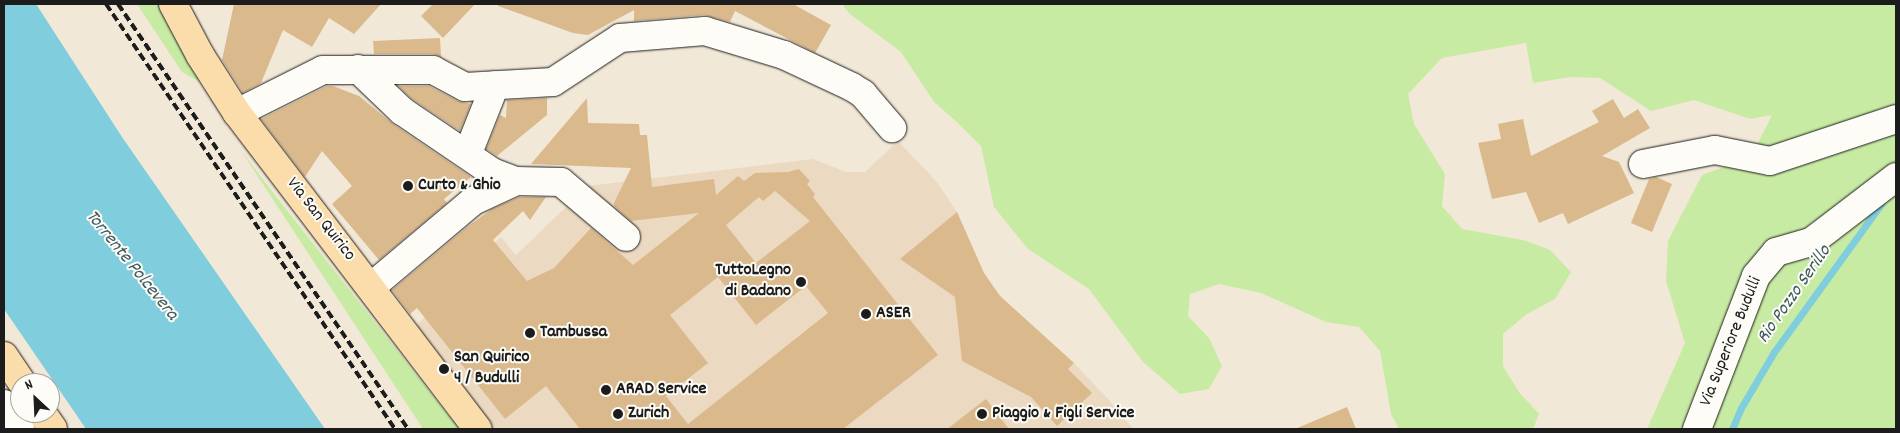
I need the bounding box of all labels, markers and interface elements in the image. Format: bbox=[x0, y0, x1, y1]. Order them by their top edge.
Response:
street label: Via San Quirico bbox=[281, 174, 359, 266]
place label: Curto & Ghio bbox=[418, 175, 501, 197]
marker: Curto & Ghio bbox=[402, 180, 414, 192]
water label: Torrente Polcevera bbox=[80, 206, 182, 326]
water label: Rio Pozzo Serillo bbox=[1753, 242, 1837, 348]
place label: TuttoLegno di Badano bbox=[715, 261, 791, 304]
street label: Via Superiore Budulli bbox=[1696, 274, 1768, 410]
marker: TuttoLegno di Badano bbox=[795, 276, 807, 288]
place label: ASER bbox=[876, 303, 911, 325]
marker: ASER bbox=[860, 308, 872, 320]
place label: Tambussa bbox=[540, 322, 607, 344]
marker: Tambussa bbox=[524, 327, 536, 339]
place label: San Quirico 4 / Budulli bbox=[454, 348, 530, 390]
marker: San Quirico 4 / Budulli bbox=[438, 363, 450, 375]
north arrow bbox=[10, 373, 60, 423]
text: N bbox=[22, 375, 36, 396]
place label: ARAD Service bbox=[616, 379, 706, 401]
marker: ARAD Service bbox=[600, 384, 612, 396]
place label: Zurich bbox=[628, 403, 669, 425]
place label: Piaggio & Figli Service bbox=[992, 403, 1135, 425]
marker: Zurich bbox=[612, 408, 624, 420]
marker: Piaggio & Figli Service bbox=[976, 408, 988, 420]

